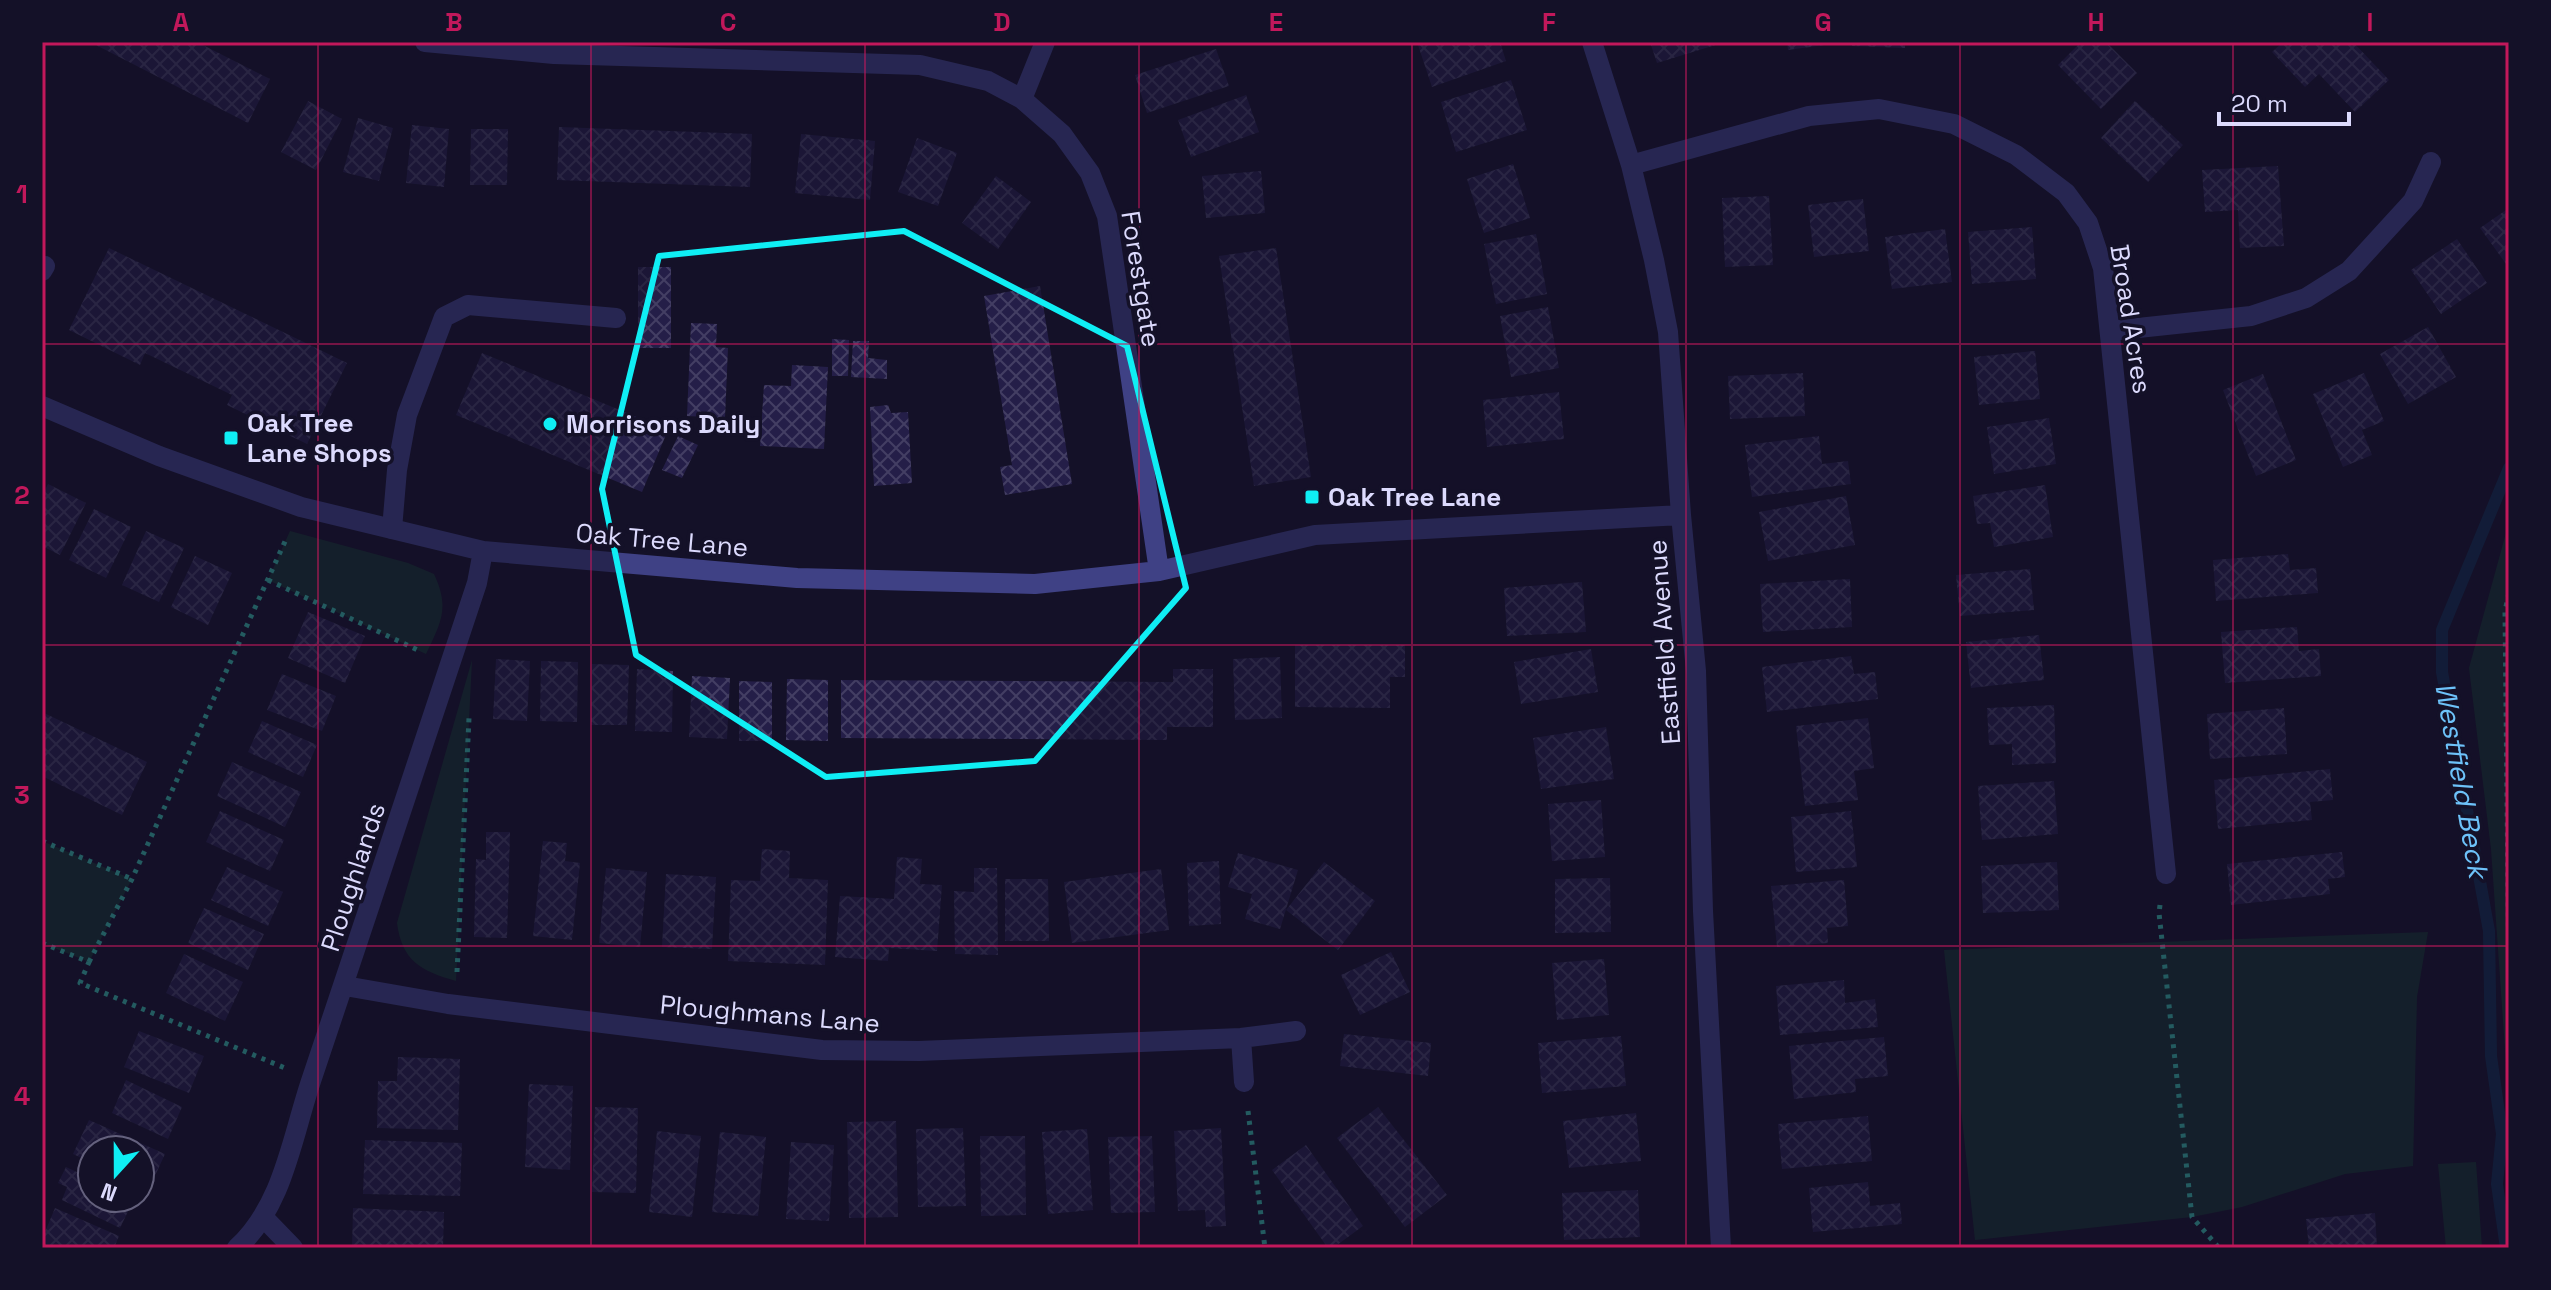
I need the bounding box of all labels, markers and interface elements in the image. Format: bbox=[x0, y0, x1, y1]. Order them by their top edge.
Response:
text: A bbox=[173, 5, 190, 39]
text: B bbox=[445, 5, 463, 39]
text: C bbox=[720, 5, 736, 39]
text: D bbox=[993, 5, 1011, 39]
text: E bbox=[1269, 5, 1283, 39]
text: F bbox=[1542, 5, 1556, 39]
text: G bbox=[1814, 5, 1832, 39]
text: H bbox=[2087, 5, 2105, 39]
text: I bbox=[2367, 5, 2373, 39]
scale bar bbox=[2219, 76, 2349, 126]
text: 20 m bbox=[2231, 88, 2288, 119]
text: 1 bbox=[16, 177, 28, 211]
street label: Forestgate bbox=[1113, 209, 1169, 349]
street label: Broad Acres bbox=[2102, 242, 2160, 396]
place label: Oak Tree Lane Shops bbox=[247, 406, 392, 470]
place label: Morrisons Daily bbox=[566, 407, 760, 441]
marker: Morrisons Daily bbox=[541, 415, 559, 433]
marker: Oak Tree Lane Shops bbox=[222, 429, 240, 447]
text: 2 bbox=[14, 478, 30, 512]
place label: Oak Tree Lane bbox=[1328, 480, 1501, 514]
marker: Oak Tree Lane bbox=[1303, 488, 1321, 506]
street label: Oak Tree Lane bbox=[574, 516, 750, 564]
street label: Eastfield Avenue bbox=[1640, 538, 1688, 746]
water label: Westfield Beck bbox=[2427, 679, 2497, 884]
text: 3 bbox=[14, 778, 30, 812]
street label: Ploughlands bbox=[313, 798, 393, 956]
street label: Ploughmans Lane bbox=[659, 987, 881, 1041]
text: 4 bbox=[14, 1079, 30, 1113]
north arrow bbox=[76, 1134, 156, 1214]
text: N bbox=[97, 1177, 121, 1208]

